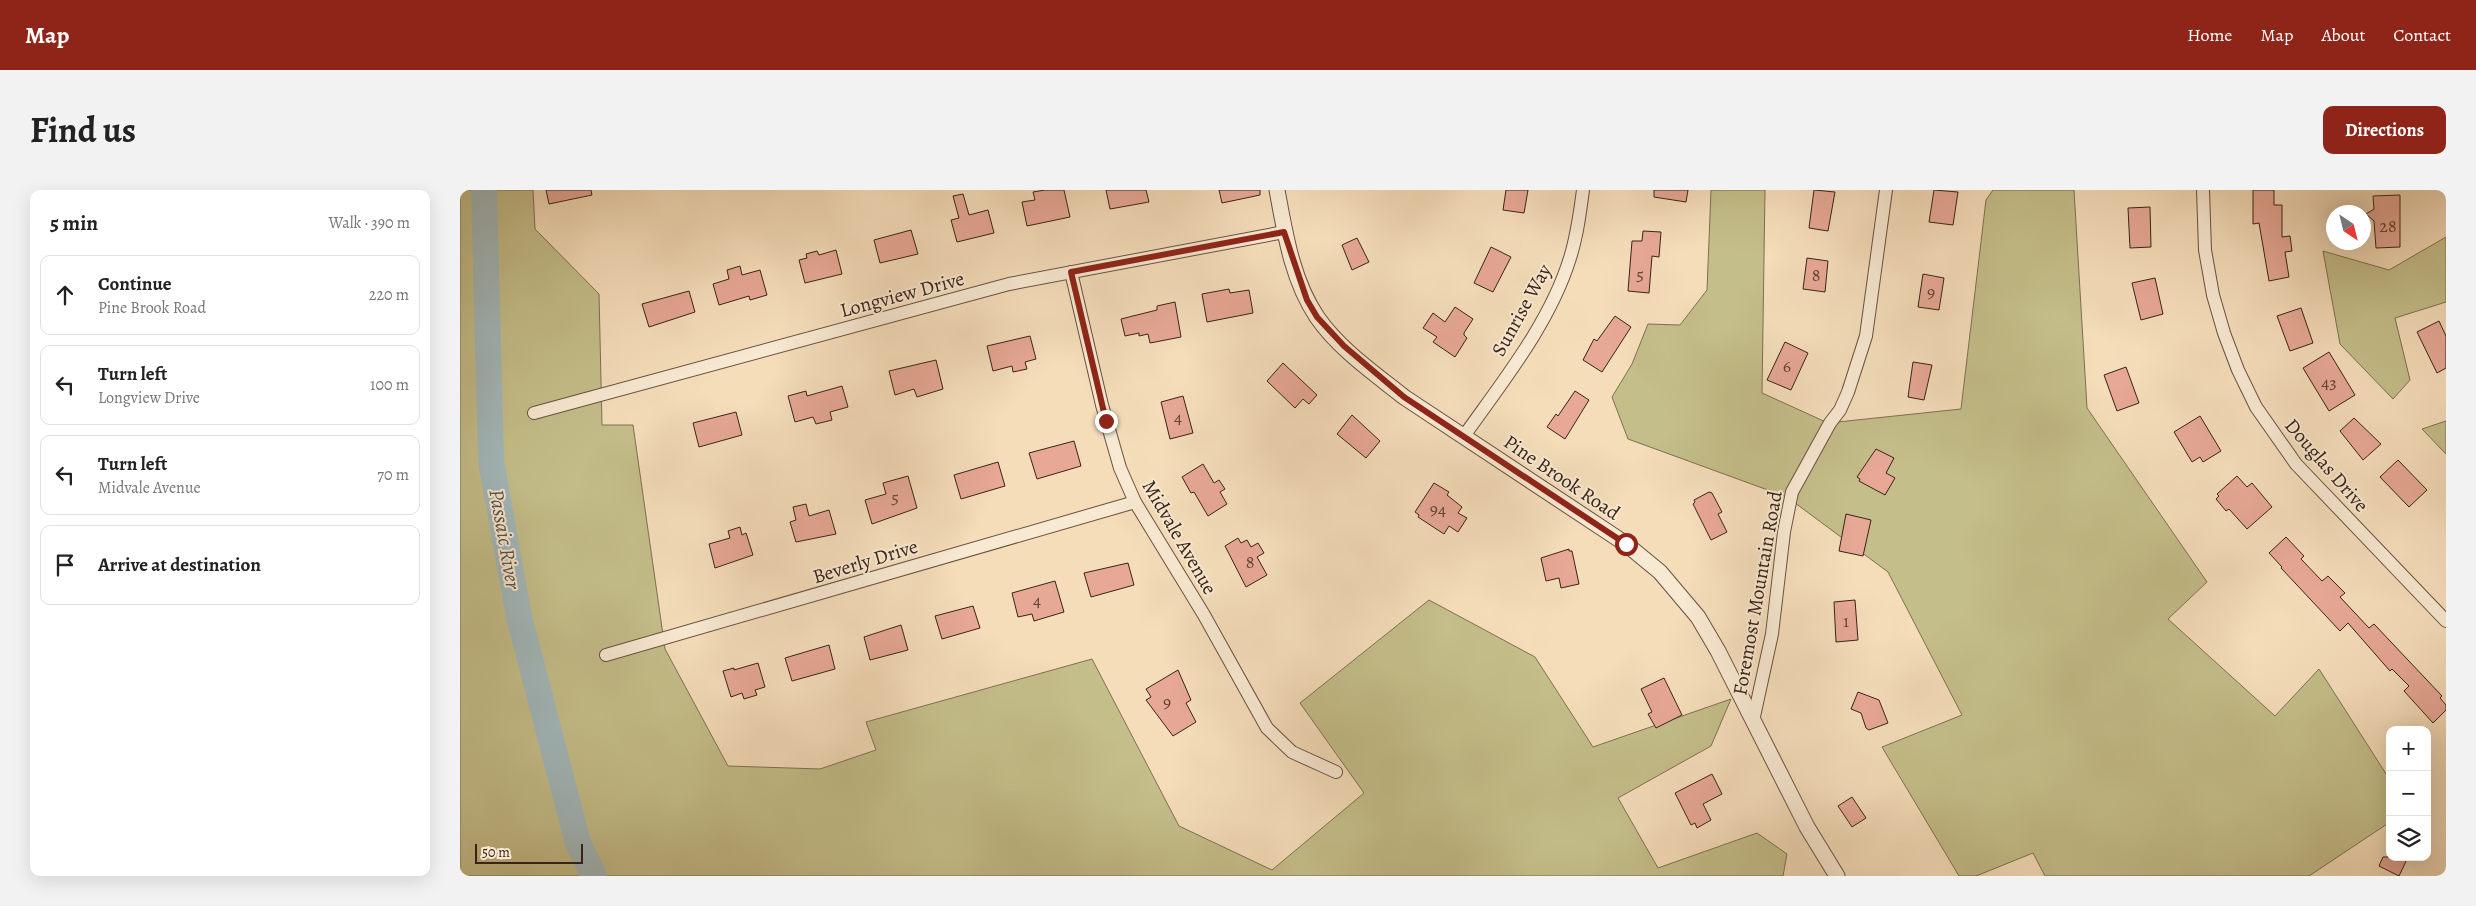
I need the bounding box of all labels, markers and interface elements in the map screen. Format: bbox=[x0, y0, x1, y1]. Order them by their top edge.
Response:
text: Map bbox=[25, 19, 69, 51]
text: Home bbox=[2187, 23, 2232, 47]
text: Map bbox=[2260, 23, 2293, 47]
text: About bbox=[2321, 23, 2365, 47]
text: Contact bbox=[2393, 23, 2451, 47]
text: Find us bbox=[30, 106, 136, 154]
button: Directions bbox=[2323, 106, 2446, 154]
north arrow bbox=[2326, 205, 2371, 250]
text: 5 min bbox=[50, 209, 98, 237]
text: Walk · 390 m bbox=[329, 212, 410, 234]
house number: 28 bbox=[2379, 214, 2397, 238]
street label: Sunrise Way bbox=[1485, 258, 1558, 361]
house number: 5 bbox=[1636, 262, 1644, 286]
house number: 8 bbox=[1812, 263, 1820, 287]
street label: Longview Drive bbox=[837, 265, 967, 324]
text: Continue bbox=[98, 271, 172, 297]
house number: 9 bbox=[1927, 280, 1935, 304]
icon: ahead bbox=[51, 281, 79, 309]
text: 220 m bbox=[369, 284, 409, 306]
text: Pine Brook Road bbox=[98, 297, 206, 319]
house number: 6 bbox=[1783, 354, 1791, 378]
text: Turn left bbox=[98, 361, 167, 387]
house number: 43 bbox=[2321, 370, 2337, 394]
icon: left bbox=[51, 371, 79, 399]
text: 100 m bbox=[370, 374, 409, 396]
text: Longview Drive bbox=[98, 387, 200, 409]
house number: 4 bbox=[1174, 405, 1182, 429]
route end bbox=[1095, 410, 1118, 433]
street label: Douglas Drive bbox=[2278, 413, 2375, 518]
street label: Pine Brook Road bbox=[1498, 428, 1625, 526]
text: Turn left bbox=[98, 451, 167, 477]
icon: left bbox=[51, 461, 79, 489]
text: 70 m bbox=[377, 464, 409, 486]
street label: Midvale Avenue bbox=[1136, 475, 1223, 600]
text: Midvale Avenue bbox=[98, 477, 201, 499]
house number: 5 bbox=[891, 485, 899, 509]
water label: Passaic River bbox=[482, 487, 528, 592]
street label: Foremost Mountain Road bbox=[1726, 488, 1789, 698]
house number: 94 bbox=[1430, 497, 1446, 521]
street label: Beverly Drive bbox=[809, 533, 921, 590]
route start bbox=[1615, 533, 1638, 556]
house number: 8 bbox=[1246, 550, 1254, 574]
icon: arrive bbox=[51, 551, 79, 579]
text: Arrive at destination bbox=[98, 552, 261, 578]
house number: 4 bbox=[1033, 588, 1041, 612]
house number: 1 bbox=[1843, 609, 1849, 633]
house number: 9 bbox=[1163, 690, 1171, 714]
map controls bbox=[2386, 726, 2431, 861]
button: + bbox=[2386, 726, 2431, 771]
button: − bbox=[2386, 771, 2431, 816]
button: layers bbox=[2386, 816, 2431, 861]
scale bar bbox=[475, 841, 582, 864]
text: 50 m bbox=[482, 843, 510, 862]

